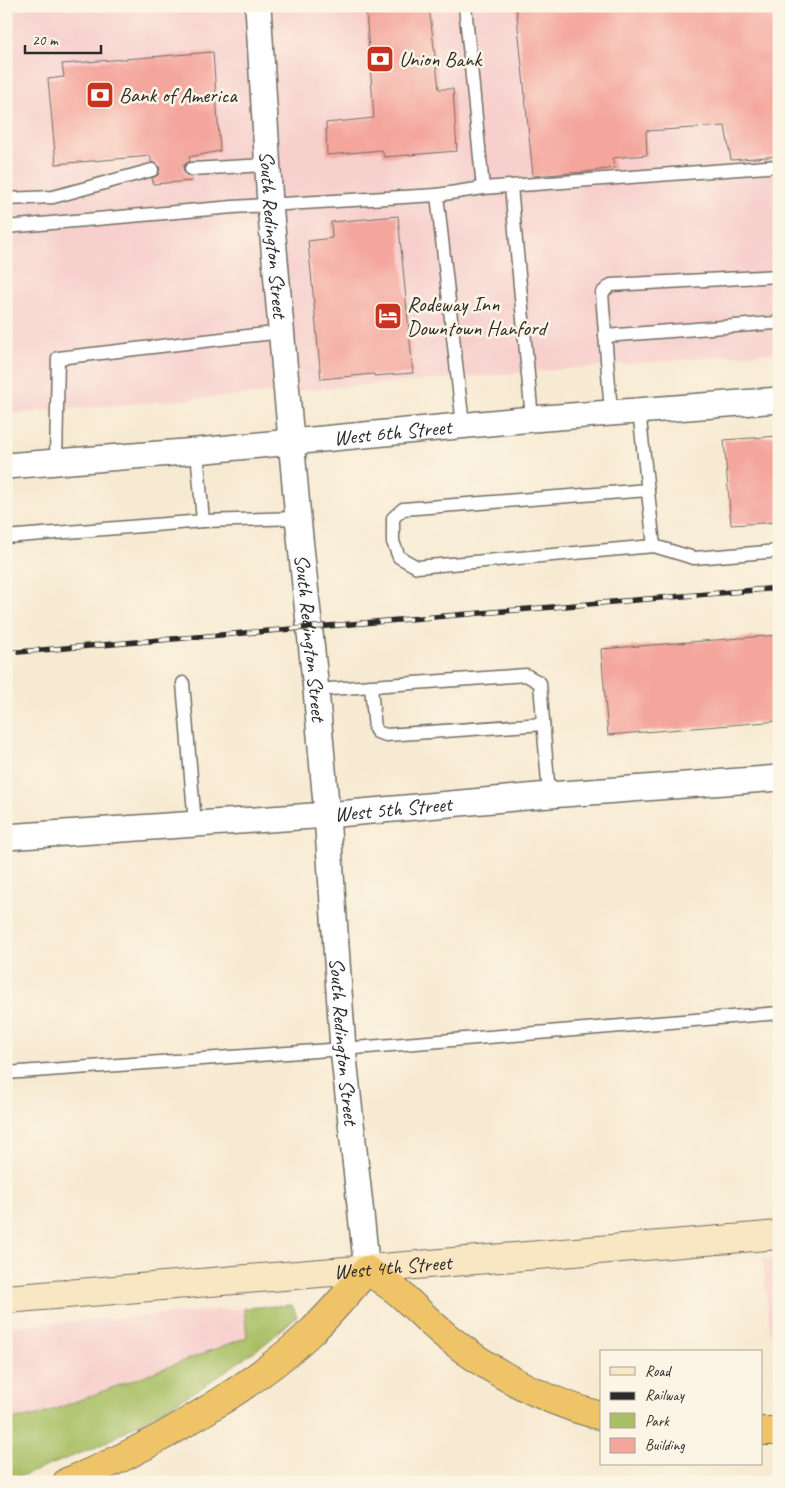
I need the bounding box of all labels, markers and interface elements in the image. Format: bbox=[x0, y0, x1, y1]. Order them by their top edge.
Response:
scale bar bbox=[25, 22, 101, 54]
text: 20 m bbox=[32, 31, 59, 50]
bank icon: Union Bank bbox=[365, 44, 395, 74]
place label: Union Bank bbox=[399, 46, 483, 72]
bank icon: Bank of America bbox=[85, 80, 115, 110]
place label: Bank of America bbox=[119, 82, 238, 108]
street label: South Redington Street bbox=[254, 150, 293, 321]
place label: Rodeway Inn Downtown Hanford bbox=[407, 291, 549, 341]
hotel icon: Rodeway Inn Downtown Hanford bbox=[373, 301, 403, 331]
street label: West 6th Street bbox=[333, 414, 454, 451]
street label: South Redington Street bbox=[289, 553, 332, 724]
street label: West 5th Street bbox=[333, 791, 455, 827]
street label: South Redington Street bbox=[324, 957, 364, 1128]
street label: West 4th Street bbox=[333, 1249, 454, 1285]
legend bbox=[600, 1350, 762, 1466]
text: Road bbox=[645, 1362, 672, 1381]
text: Railway bbox=[645, 1386, 686, 1405]
text: Park bbox=[645, 1412, 670, 1431]
text: Building bbox=[645, 1436, 685, 1455]

